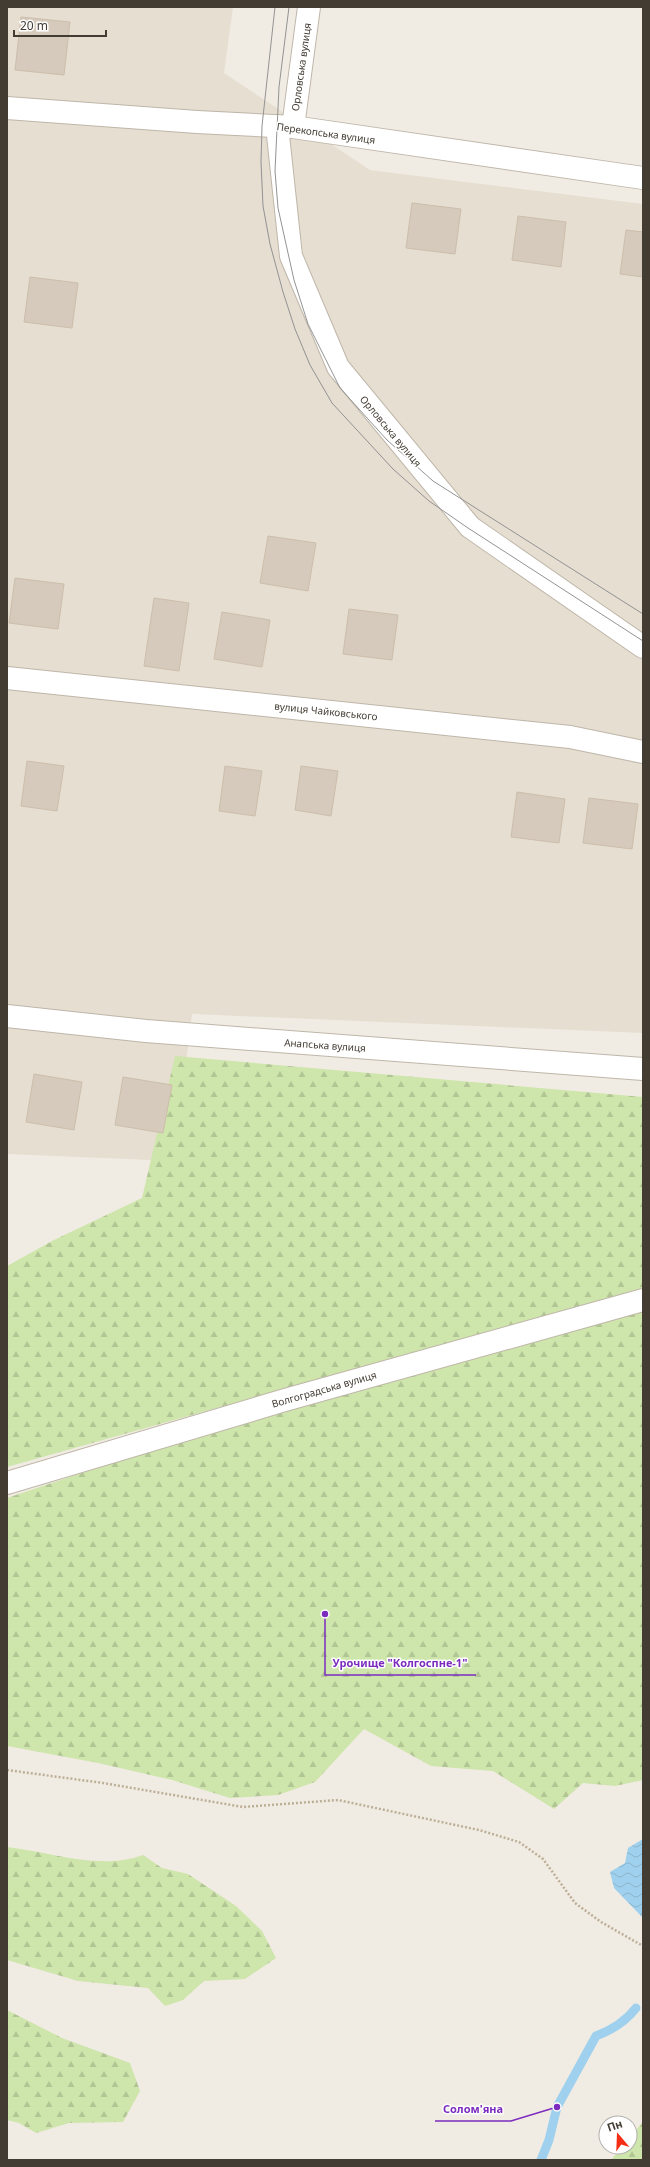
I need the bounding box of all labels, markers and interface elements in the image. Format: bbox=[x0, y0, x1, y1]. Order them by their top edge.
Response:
scale bar bbox=[14, 12, 106, 38]
text: 20 m bbox=[20, 17, 48, 34]
street label: Орловська вулиця bbox=[288, 22, 314, 112]
street label: Перекопська вулиця bbox=[276, 119, 376, 147]
street label: Орловська вулиця bbox=[357, 392, 425, 470]
street label: вулиця Чайковського bbox=[274, 699, 378, 723]
street label: Анапська вулиця bbox=[284, 1035, 366, 1055]
street label: Волгоградська вулиця bbox=[270, 1367, 378, 1411]
callout: Урочище "Колгоспне-1" bbox=[325, 1652, 476, 1675]
text: Урочище "Колгоспне-1" bbox=[333, 1655, 467, 1670]
callout: Солом'яна bbox=[435, 2098, 511, 2121]
text: Солом'яна bbox=[443, 2101, 503, 2116]
north arrow bbox=[598, 2115, 638, 2155]
text: Пн bbox=[605, 2115, 624, 2135]

